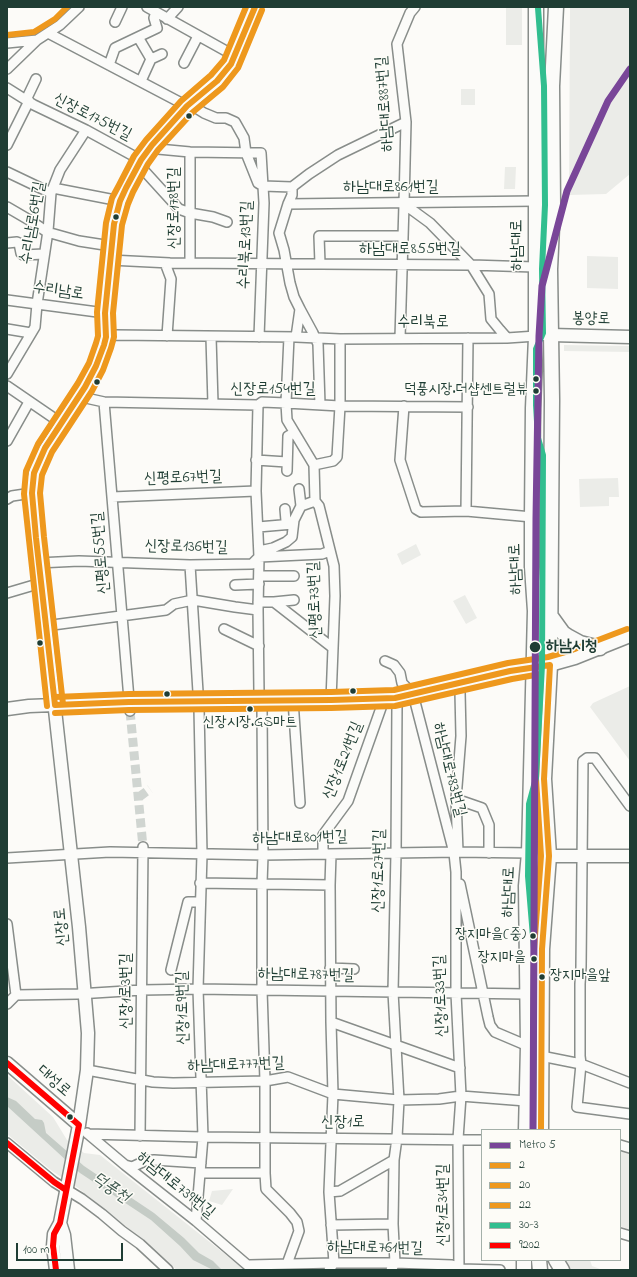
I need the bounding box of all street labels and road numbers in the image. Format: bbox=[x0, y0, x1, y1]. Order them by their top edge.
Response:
street label: 하남대로887번길 bbox=[373, 56, 399, 152]
street label: 신장로175번길 bbox=[50, 90, 134, 146]
street label: 신장로178번길 bbox=[165, 167, 185, 249]
street label: 하남대로861번길 bbox=[343, 178, 439, 198]
street label: 수리남로6번길 bbox=[17, 180, 51, 266]
street label: 수리북로13번길 bbox=[236, 200, 258, 290]
street label: 하남대로 bbox=[508, 219, 528, 271]
street label: 하남대로855번길 bbox=[359, 240, 461, 260]
street label: 수리남로 bbox=[31, 279, 85, 305]
street label: 봉양로 bbox=[572, 310, 610, 330]
street label: 수리북로 bbox=[397, 313, 449, 333]
street label: 신장로154번길 bbox=[230, 380, 316, 400]
street label: 신평로67번길 bbox=[144, 468, 222, 490]
street label: 신평로55번길 bbox=[89, 511, 115, 595]
street label: 신장로136번길 bbox=[144, 538, 228, 558]
street label: 하남대로 bbox=[507, 543, 527, 595]
street label: 신평로73번길 bbox=[305, 561, 327, 639]
street label: 신장1로21번길 bbox=[320, 719, 368, 803]
street label: 하남대로783번길 bbox=[427, 721, 469, 819]
street label: 하남대로801번길 bbox=[252, 829, 348, 849]
street label: 신장1로27번길 bbox=[370, 829, 390, 913]
street label: 하남대로 bbox=[500, 866, 520, 918]
street label: 신장로 bbox=[52, 907, 74, 947]
street label: 신장1로3번길 bbox=[117, 953, 137, 1029]
street label: 신장1로33번길 bbox=[431, 954, 453, 1038]
street label: 하남대로787번길 bbox=[258, 966, 354, 986]
street label: 신장1로9번길 bbox=[174, 971, 194, 1045]
street label: 하남대로777번길 bbox=[187, 1055, 285, 1077]
street label: 대성로 bbox=[32, 1062, 74, 1102]
street label: 신장1로 bbox=[321, 1113, 365, 1133]
street label: 하남대로739번길 bbox=[132, 1149, 218, 1223]
street label: 신장1로34번길 bbox=[434, 1164, 454, 1246]
street label: 하남대로761번길 bbox=[327, 1239, 423, 1259]

